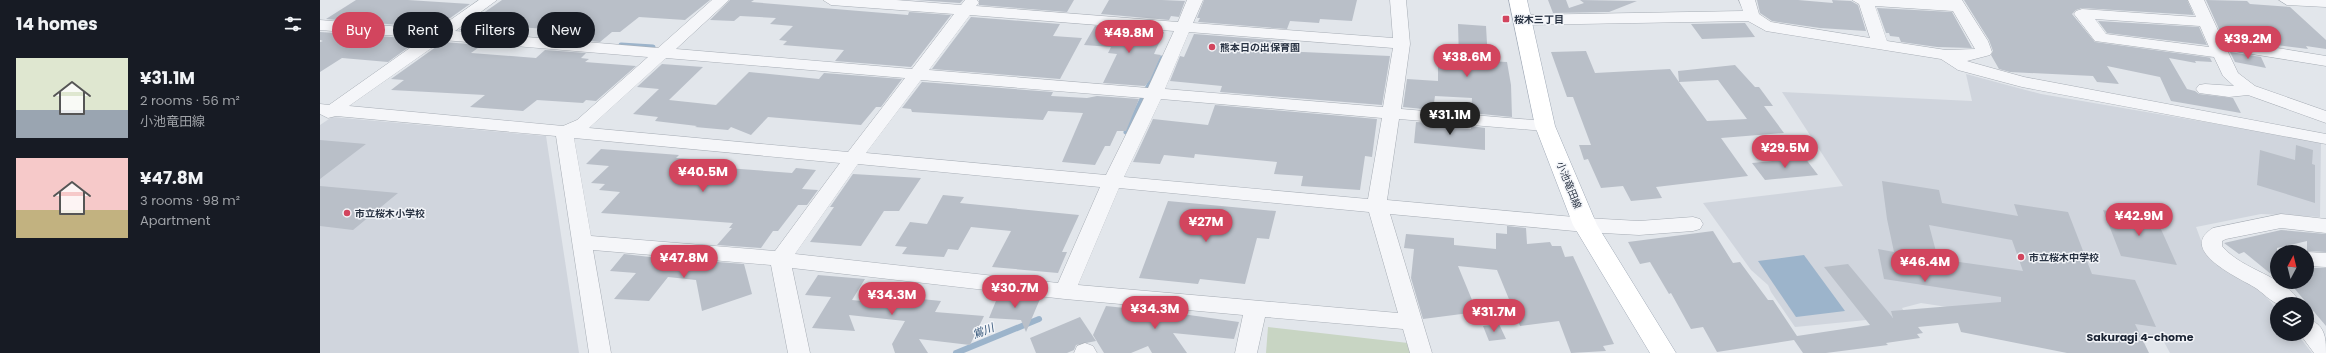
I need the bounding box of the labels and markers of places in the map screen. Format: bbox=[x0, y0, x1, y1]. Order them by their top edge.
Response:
place label: 桜木三丁目 bbox=[1514, 12, 1564, 27]
marker: 桜木三丁目 bbox=[1501, 14, 1511, 24]
pin: ¥49.8M bbox=[1096, 20, 1162, 54]
pin: ¥39.2M bbox=[2215, 26, 2281, 60]
place label: 熊本日の出保育園 bbox=[1220, 40, 1300, 55]
marker: 熊本日の出保育園 bbox=[1207, 42, 1217, 52]
pin: ¥38.6M bbox=[1434, 44, 1500, 78]
pin: ¥31.1M bbox=[1417, 102, 1483, 136]
pin: ¥29.5M bbox=[1752, 135, 1818, 169]
pin: ¥40.5M bbox=[670, 159, 736, 193]
pin: ¥42.9M bbox=[2106, 203, 2172, 237]
place label: 市立桜木小学校 bbox=[355, 206, 425, 221]
marker: 市立桜木小学校 bbox=[342, 208, 352, 218]
pin: ¥27M bbox=[1182, 209, 1230, 243]
pin: ¥47.8M bbox=[651, 245, 717, 279]
pin: ¥46.4M bbox=[1892, 249, 1958, 283]
place label: 市立桜木中学校 bbox=[2029, 250, 2099, 265]
marker: 市立桜木中学校 bbox=[2016, 252, 2026, 262]
pin: ¥30.7M bbox=[982, 275, 1048, 309]
pin: ¥34.3M bbox=[859, 282, 925, 316]
pin: ¥34.3M bbox=[1122, 296, 1188, 330]
pin: ¥31.7M bbox=[1461, 299, 1527, 333]

